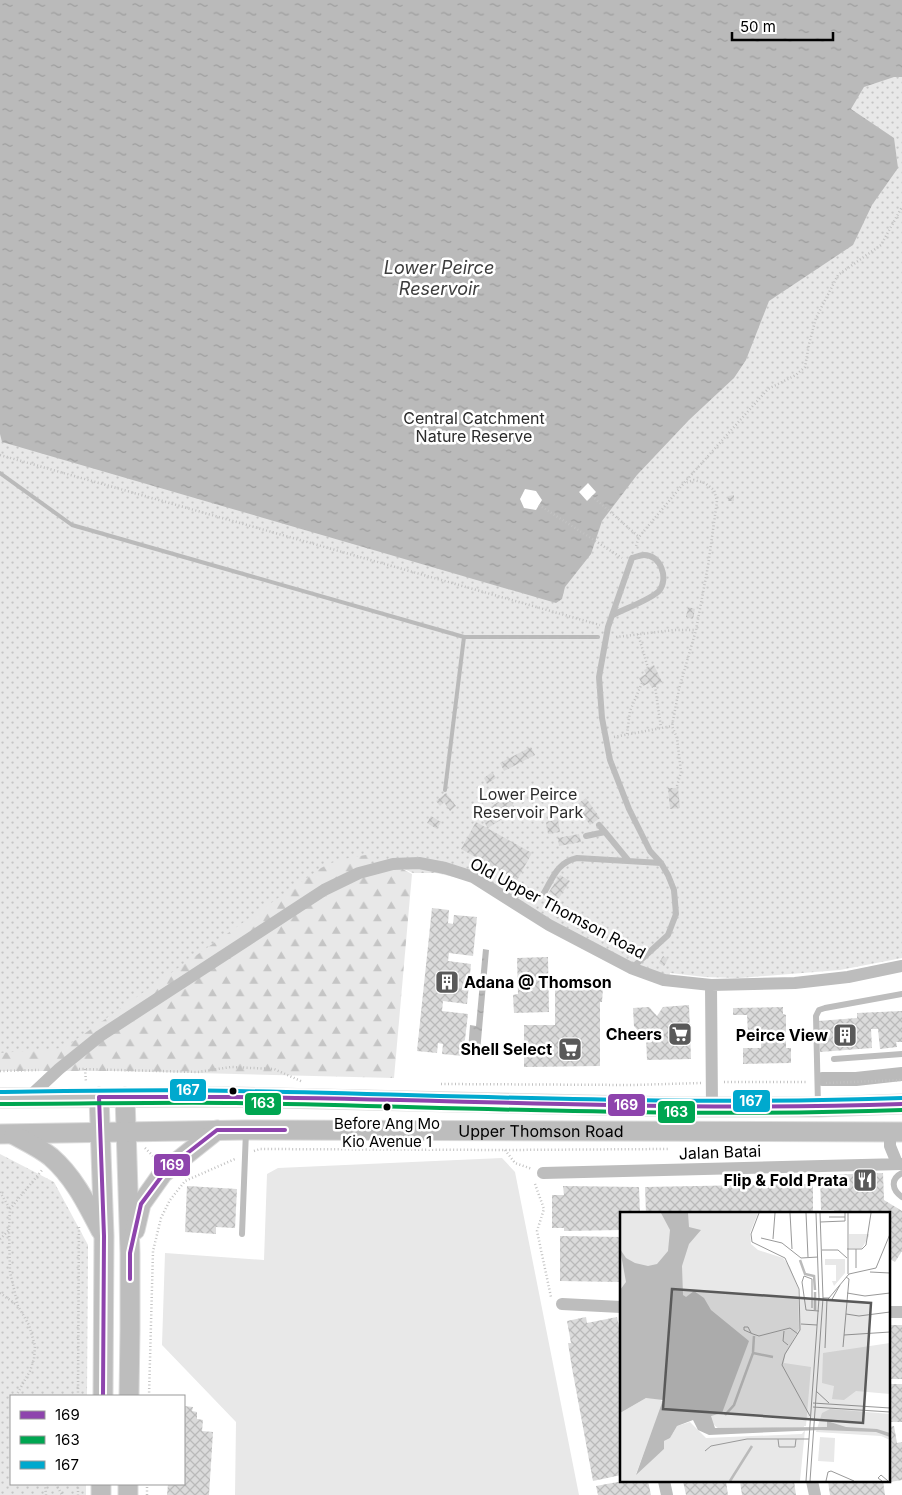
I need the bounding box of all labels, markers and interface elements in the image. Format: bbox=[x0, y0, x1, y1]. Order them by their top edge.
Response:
scale bar bbox=[732, 10, 833, 42]
text: 50 m bbox=[740, 17, 776, 36]
water label: Lower Peirce Reservoir bbox=[384, 257, 494, 299]
park label: Central Catchment Nature Reserve bbox=[403, 408, 545, 446]
park label: Lower Peirce Reservoir Park bbox=[473, 784, 583, 822]
street label: Old Upper Thomson Road bbox=[467, 853, 649, 963]
building icon: Adana @ Thomson bbox=[434, 969, 460, 995]
place label: Adana @ Thomson bbox=[464, 972, 612, 992]
supermarket icon: Cheers bbox=[667, 1021, 693, 1047]
building icon: Peirce View bbox=[832, 1022, 858, 1048]
place label: Cheers bbox=[606, 1024, 662, 1044]
place label: Peirce View bbox=[736, 1025, 828, 1045]
supermarket icon: Shell Select bbox=[557, 1036, 583, 1062]
place label: Shell Select bbox=[460, 1039, 552, 1059]
line badge: 167 bbox=[169, 1078, 207, 1102]
text: 167 bbox=[176, 1081, 200, 1098]
unlabelled marker bbox=[228, 1086, 238, 1096]
line badge: 167 bbox=[732, 1089, 771, 1113]
line badge: 163 bbox=[244, 1092, 282, 1116]
text: 167 bbox=[739, 1092, 763, 1109]
line badge: 169 bbox=[607, 1093, 646, 1117]
text: 163 bbox=[251, 1094, 275, 1111]
text: 169 bbox=[614, 1096, 638, 1113]
line badge: 163 bbox=[657, 1100, 696, 1124]
marker: Before Ang Mo Kio Avenue 1 bbox=[382, 1102, 392, 1112]
text: 163 bbox=[664, 1103, 688, 1120]
place label: Before Ang Mo Kio Avenue 1 bbox=[334, 1114, 440, 1151]
street label: Upper Thomson Road bbox=[458, 1121, 624, 1141]
street label: Jalan Batai bbox=[678, 1141, 762, 1163]
line badge: 169 bbox=[153, 1153, 191, 1177]
text: 169 bbox=[160, 1156, 184, 1173]
restaurant icon: Flip & Fold Prata bbox=[852, 1167, 878, 1193]
place label: Flip & Fold Prata bbox=[723, 1170, 848, 1190]
inset map bbox=[620, 1212, 890, 1482]
legend bbox=[10, 1395, 185, 1485]
text: 169 bbox=[55, 1405, 80, 1424]
text: 163 bbox=[55, 1430, 80, 1449]
text: 167 bbox=[55, 1455, 79, 1474]

